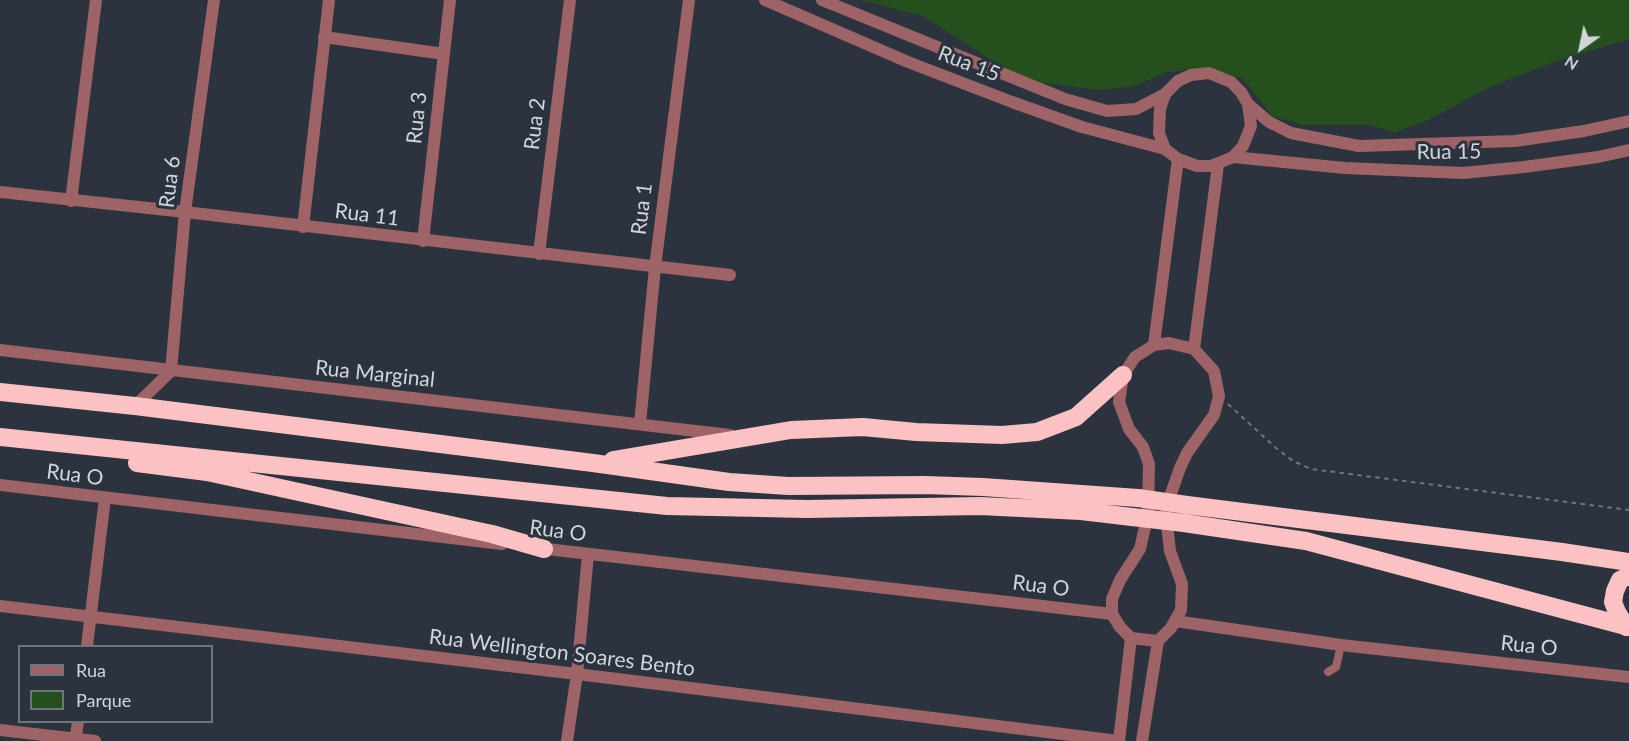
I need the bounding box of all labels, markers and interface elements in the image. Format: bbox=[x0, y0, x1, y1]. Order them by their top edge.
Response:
north arrow bbox=[1551, 18, 1611, 78]
street label: Rua 15 bbox=[934, 41, 1004, 87]
text: N bbox=[1561, 52, 1581, 75]
street label: Rua 3 bbox=[402, 91, 432, 145]
street label: Rua 2 bbox=[519, 96, 551, 152]
street label: Rua 15 bbox=[1416, 139, 1482, 165]
street label: Rua 6 bbox=[154, 154, 186, 210]
street label: Rua 1 bbox=[626, 181, 658, 237]
street label: Rua 11 bbox=[333, 199, 401, 231]
street label: Rua Marginal bbox=[314, 355, 436, 393]
street label: Rua O bbox=[45, 459, 105, 491]
street label: Rua O bbox=[528, 515, 588, 547]
street label: Rua O bbox=[1011, 570, 1071, 602]
street label: Rua Wellington Soares Bento bbox=[428, 624, 696, 682]
street label: Rua O bbox=[1499, 630, 1559, 662]
legend bbox=[18, 645, 213, 723]
text: Rua bbox=[76, 659, 106, 681]
text: Parque bbox=[76, 689, 131, 711]

